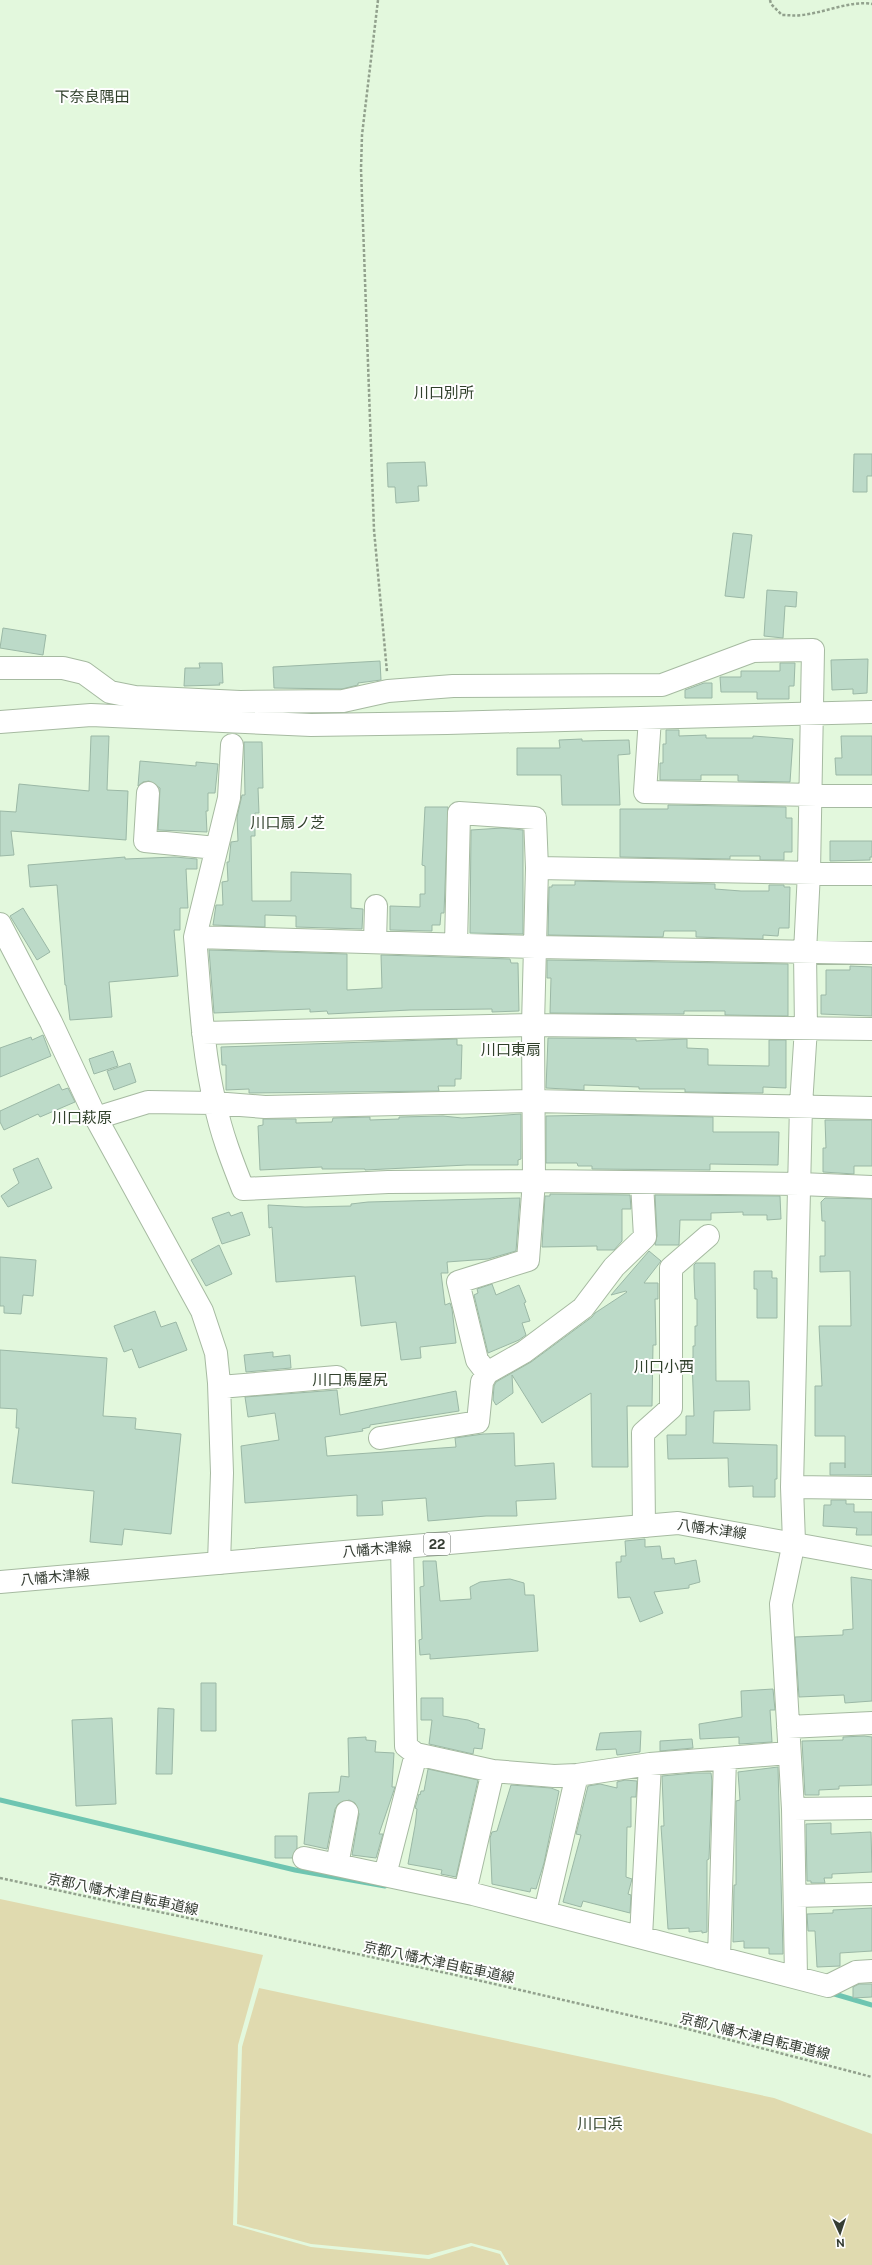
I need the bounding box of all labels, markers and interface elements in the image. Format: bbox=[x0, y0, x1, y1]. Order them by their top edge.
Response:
district label: 下奈良隅田 bbox=[54, 88, 130, 105]
district label: 川口別所 bbox=[414, 384, 474, 401]
district label: 川口扇ノ芝 bbox=[250, 814, 326, 831]
district label: 川口東扇 bbox=[481, 1041, 541, 1058]
district label: 川口萩原 bbox=[52, 1109, 112, 1126]
district label: 川口小西 bbox=[634, 1358, 694, 1375]
district label: 川口馬屋尻 bbox=[312, 1371, 388, 1388]
street label: 八幡木津線 bbox=[676, 1516, 748, 1542]
road number: 22 bbox=[424, 1533, 450, 1555]
street label: 八幡木津線 bbox=[341, 1538, 413, 1560]
street label: 八幡木津線 bbox=[19, 1566, 91, 1588]
street label: 京都八幡木津自転車道線 bbox=[46, 1870, 200, 1918]
street label: 京都八幡木津自転車道線 bbox=[362, 1938, 516, 1986]
street label: 京都八幡木津自転車道線 bbox=[678, 2010, 832, 2062]
district label: 川口浜 bbox=[577, 2115, 623, 2132]
north arrow bbox=[820, 2213, 860, 2253]
text: N bbox=[836, 2237, 845, 2249]

